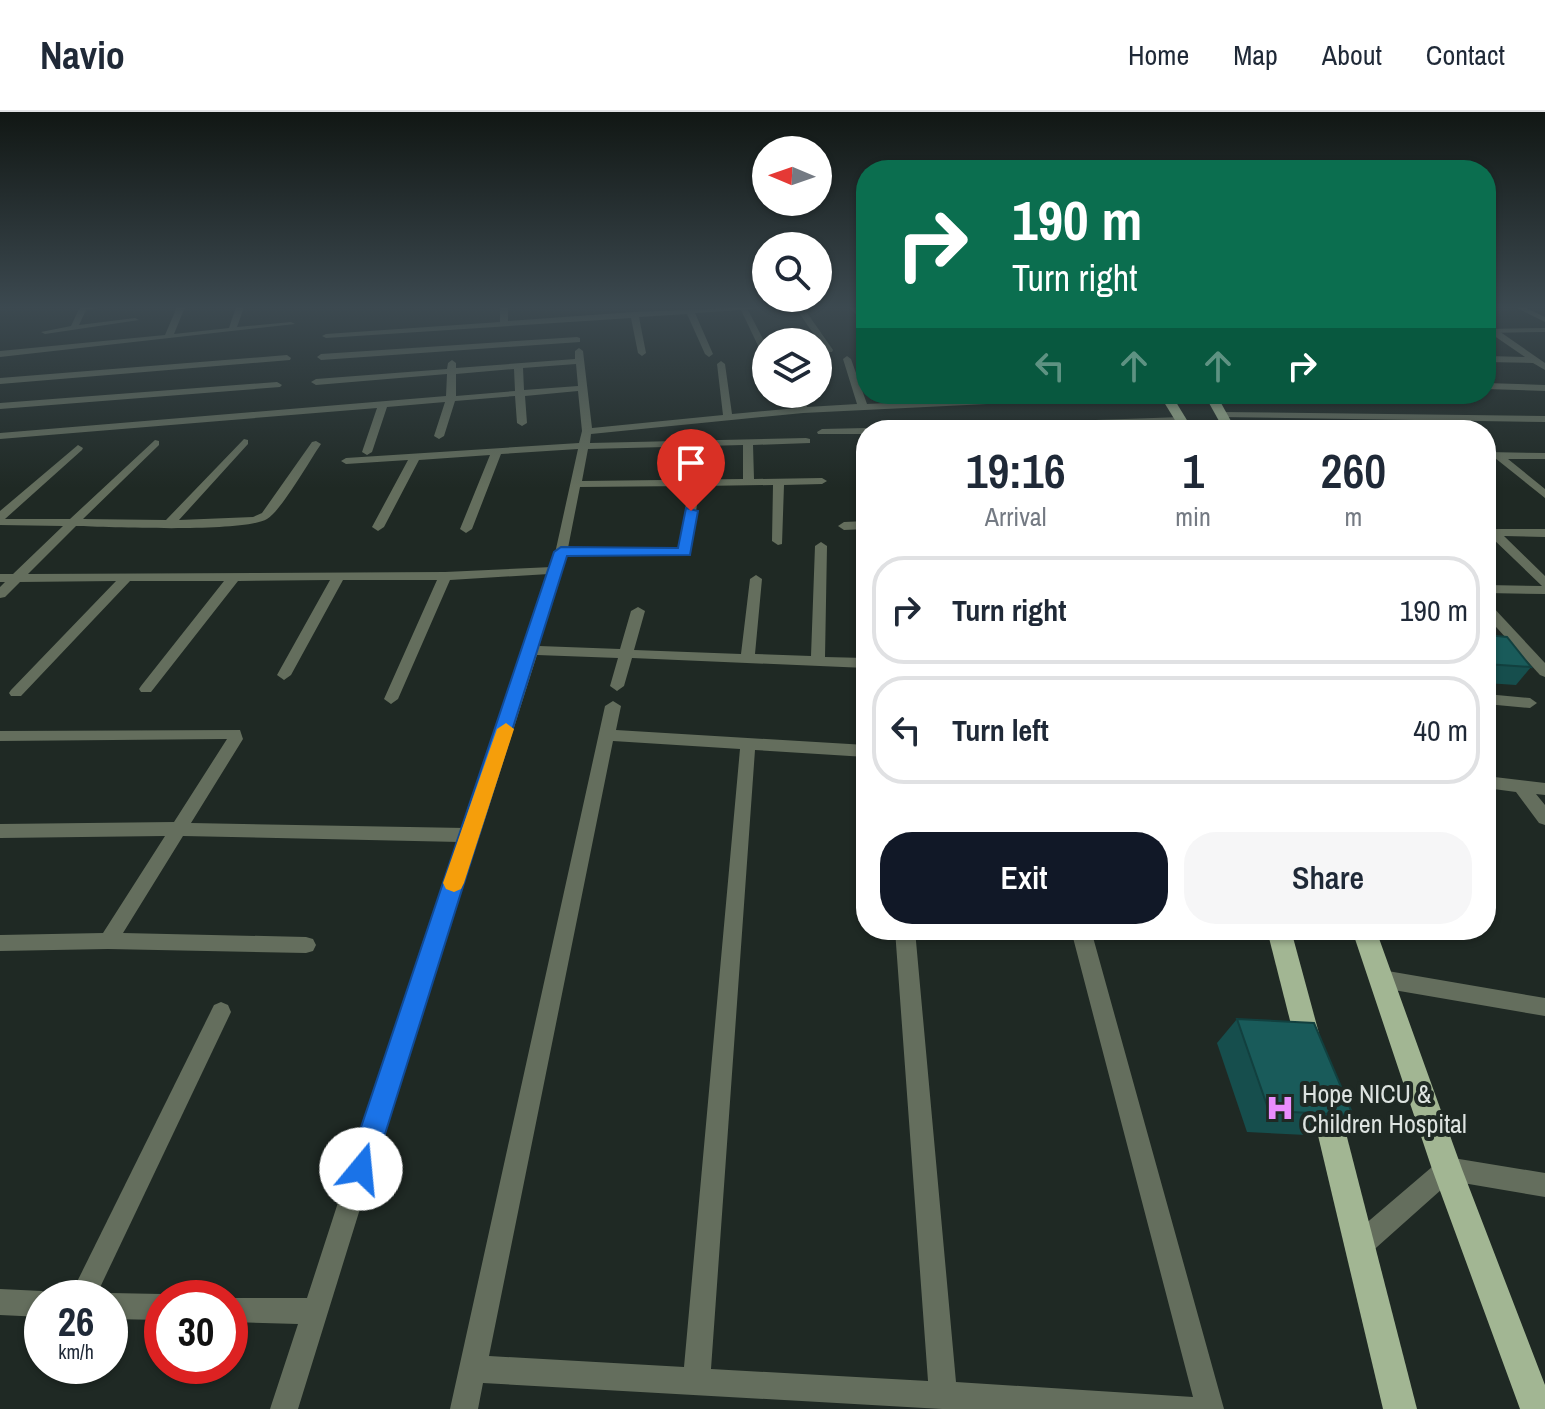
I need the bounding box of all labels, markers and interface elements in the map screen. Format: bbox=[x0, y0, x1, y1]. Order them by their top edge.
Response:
text: Navio bbox=[40, 30, 125, 81]
text: Home bbox=[1128, 36, 1189, 74]
text: Map bbox=[1233, 36, 1278, 74]
text: About bbox=[1322, 36, 1382, 74]
text: Contact bbox=[1426, 36, 1505, 74]
north arrow bbox=[752, 136, 832, 216]
map controls bbox=[752, 136, 832, 408]
text: 190 m bbox=[1012, 182, 1142, 257]
icon: right bbox=[880, 192, 984, 296]
button: search bbox=[752, 232, 832, 312]
text: Turn right bbox=[1012, 254, 1137, 302]
button: layers bbox=[752, 328, 832, 408]
icon: left bbox=[1028, 344, 1072, 388]
icon: ahead bbox=[1112, 344, 1156, 388]
icon: ahead bbox=[1196, 344, 1240, 388]
icon: right bbox=[1280, 344, 1324, 388]
pin bbox=[657, 429, 725, 511]
text: 19:16 bbox=[966, 438, 1066, 503]
text: 1 bbox=[1182, 438, 1204, 503]
text: 260 bbox=[1321, 438, 1386, 503]
icon: arrive bbox=[669, 441, 713, 485]
text: Arrival bbox=[985, 499, 1046, 534]
text: min bbox=[1175, 499, 1211, 534]
text: m bbox=[1345, 499, 1362, 534]
icon: right bbox=[884, 588, 928, 632]
text: Turn right bbox=[952, 590, 1066, 630]
text: 190 m bbox=[1400, 590, 1468, 630]
icon: left bbox=[884, 708, 928, 752]
text: Turn left bbox=[952, 710, 1049, 750]
text: 40 m bbox=[1413, 710, 1468, 750]
button: Exit bbox=[880, 832, 1168, 924]
button: Share bbox=[1184, 832, 1472, 924]
place label: Hope NICU & Children Hospital bbox=[1302, 1076, 1467, 1141]
hospital icon: Hope NICU & Children Hospital bbox=[1265, 1093, 1295, 1123]
position arrow bbox=[319, 1127, 403, 1211]
speed limit sign: 30 bbox=[144, 1280, 248, 1384]
text: 26 bbox=[58, 1295, 94, 1348]
text: km/h bbox=[58, 1338, 94, 1365]

